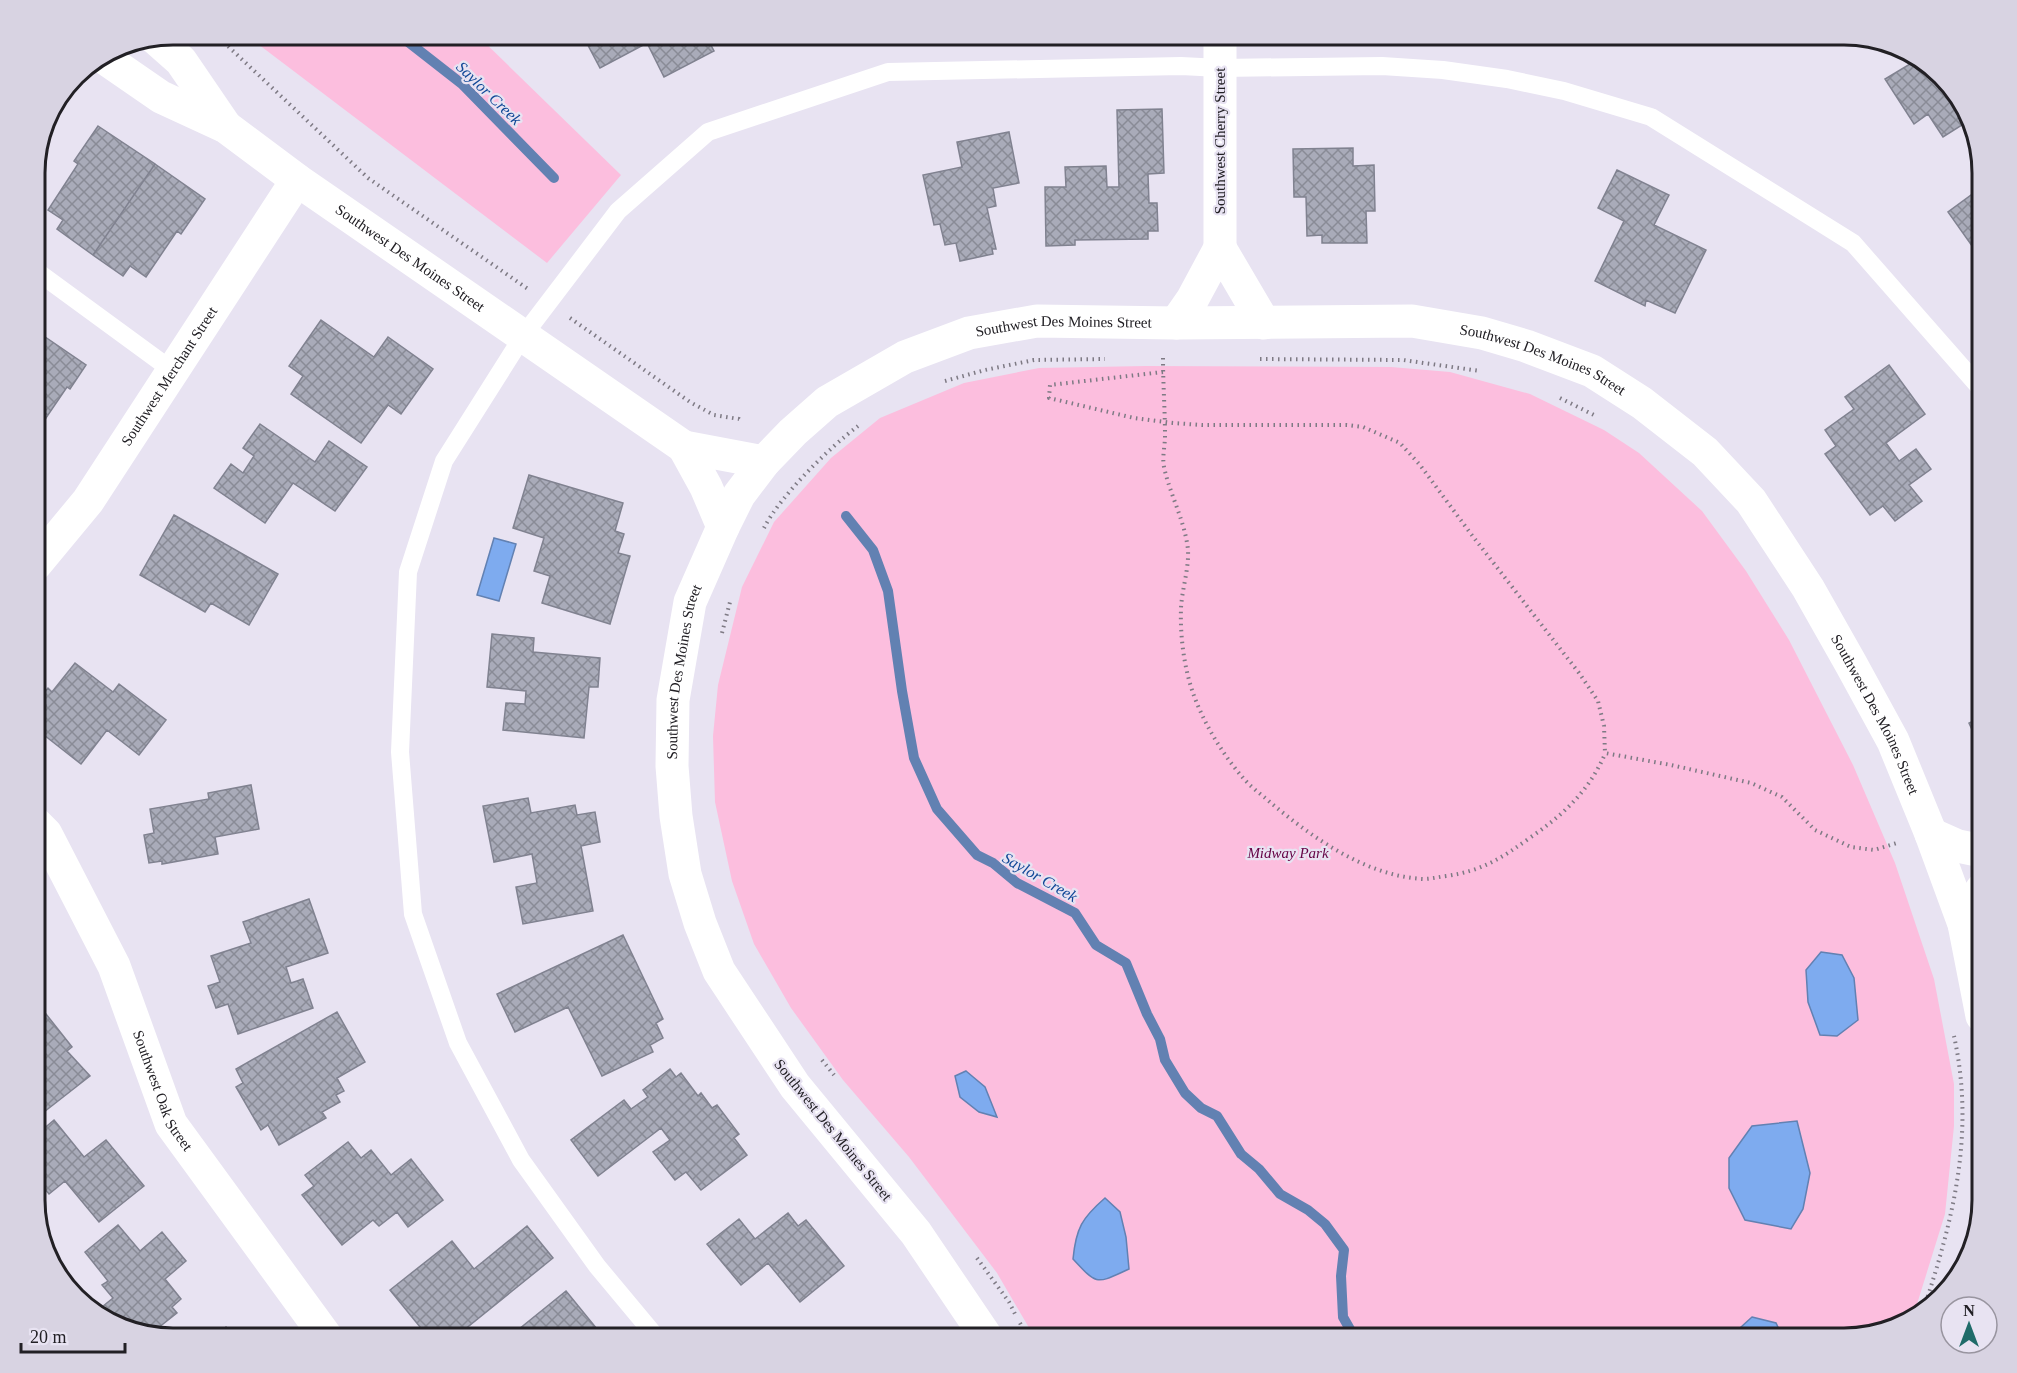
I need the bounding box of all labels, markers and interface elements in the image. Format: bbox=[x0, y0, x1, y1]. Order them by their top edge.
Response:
water label: Saylor Creek bbox=[452, 58, 526, 129]
street label: Southwest Cherry Street bbox=[1212, 67, 1228, 214]
street label: Southwest Des Moines Street bbox=[333, 201, 488, 315]
street label: Southwest Merchant Street bbox=[118, 303, 221, 449]
street label: Southwest Des Moines Street bbox=[974, 313, 1153, 340]
street label: Southwest Des Moines Street bbox=[1458, 321, 1629, 399]
street label: Southwest Des Moines Street bbox=[664, 581, 705, 759]
street label: Southwest Des Moines Street bbox=[1828, 632, 1922, 797]
park label: Midway Park bbox=[1246, 845, 1329, 861]
water label: Saylor Creek bbox=[999, 849, 1081, 907]
street label: Southwest Oak Street bbox=[130, 1028, 196, 1154]
street label: Southwest Des Moines Street bbox=[771, 1056, 895, 1204]
north arrow bbox=[1939, 1295, 1999, 1355]
text: N bbox=[1963, 1302, 1975, 1319]
scale bar bbox=[21, 1316, 124, 1354]
text: 20 m bbox=[30, 1327, 67, 1347]

